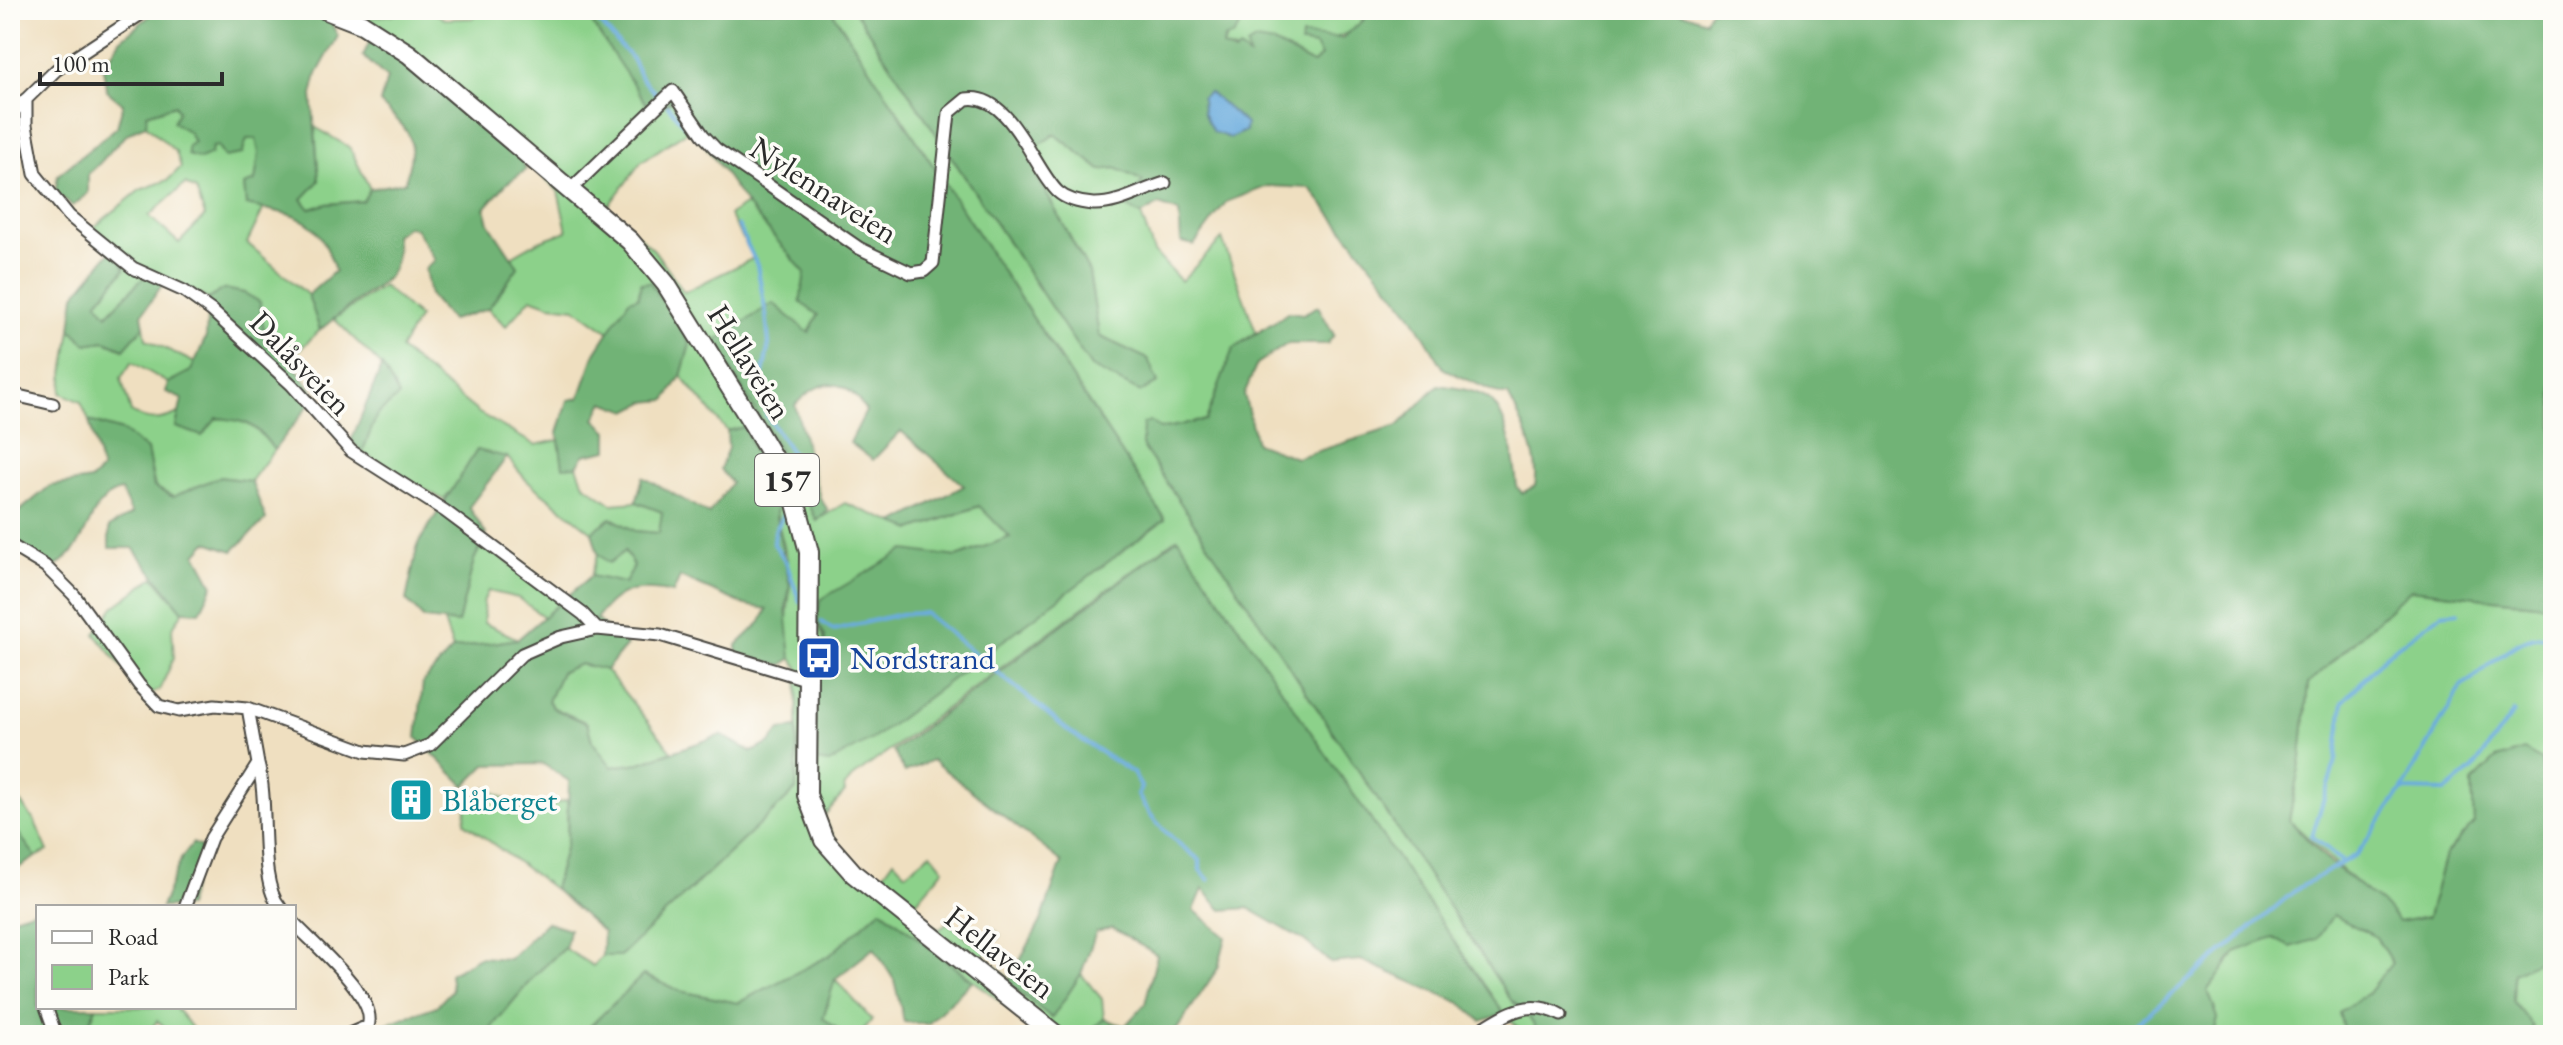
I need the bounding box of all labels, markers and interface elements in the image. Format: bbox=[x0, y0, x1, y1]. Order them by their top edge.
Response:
scale bar bbox=[40, 36, 222, 86]
text: 100 m bbox=[52, 48, 110, 79]
street label: Nylennaveien bbox=[742, 127, 906, 254]
street label: Hellaveien bbox=[698, 296, 802, 428]
street label: Dalåsveien bbox=[241, 301, 362, 425]
road number: 157 bbox=[755, 454, 819, 506]
bus stop icon: Nordstrand bbox=[795, 634, 843, 682]
place label: Nordstrand bbox=[850, 637, 996, 679]
building icon: Blåberget bbox=[387, 776, 435, 824]
place label: Blåberget bbox=[442, 779, 557, 821]
street label: Hellaveien bbox=[936, 896, 1064, 1008]
legend bbox=[36, 905, 296, 1009]
text: Road bbox=[108, 921, 159, 952]
text: Park bbox=[108, 961, 150, 992]

